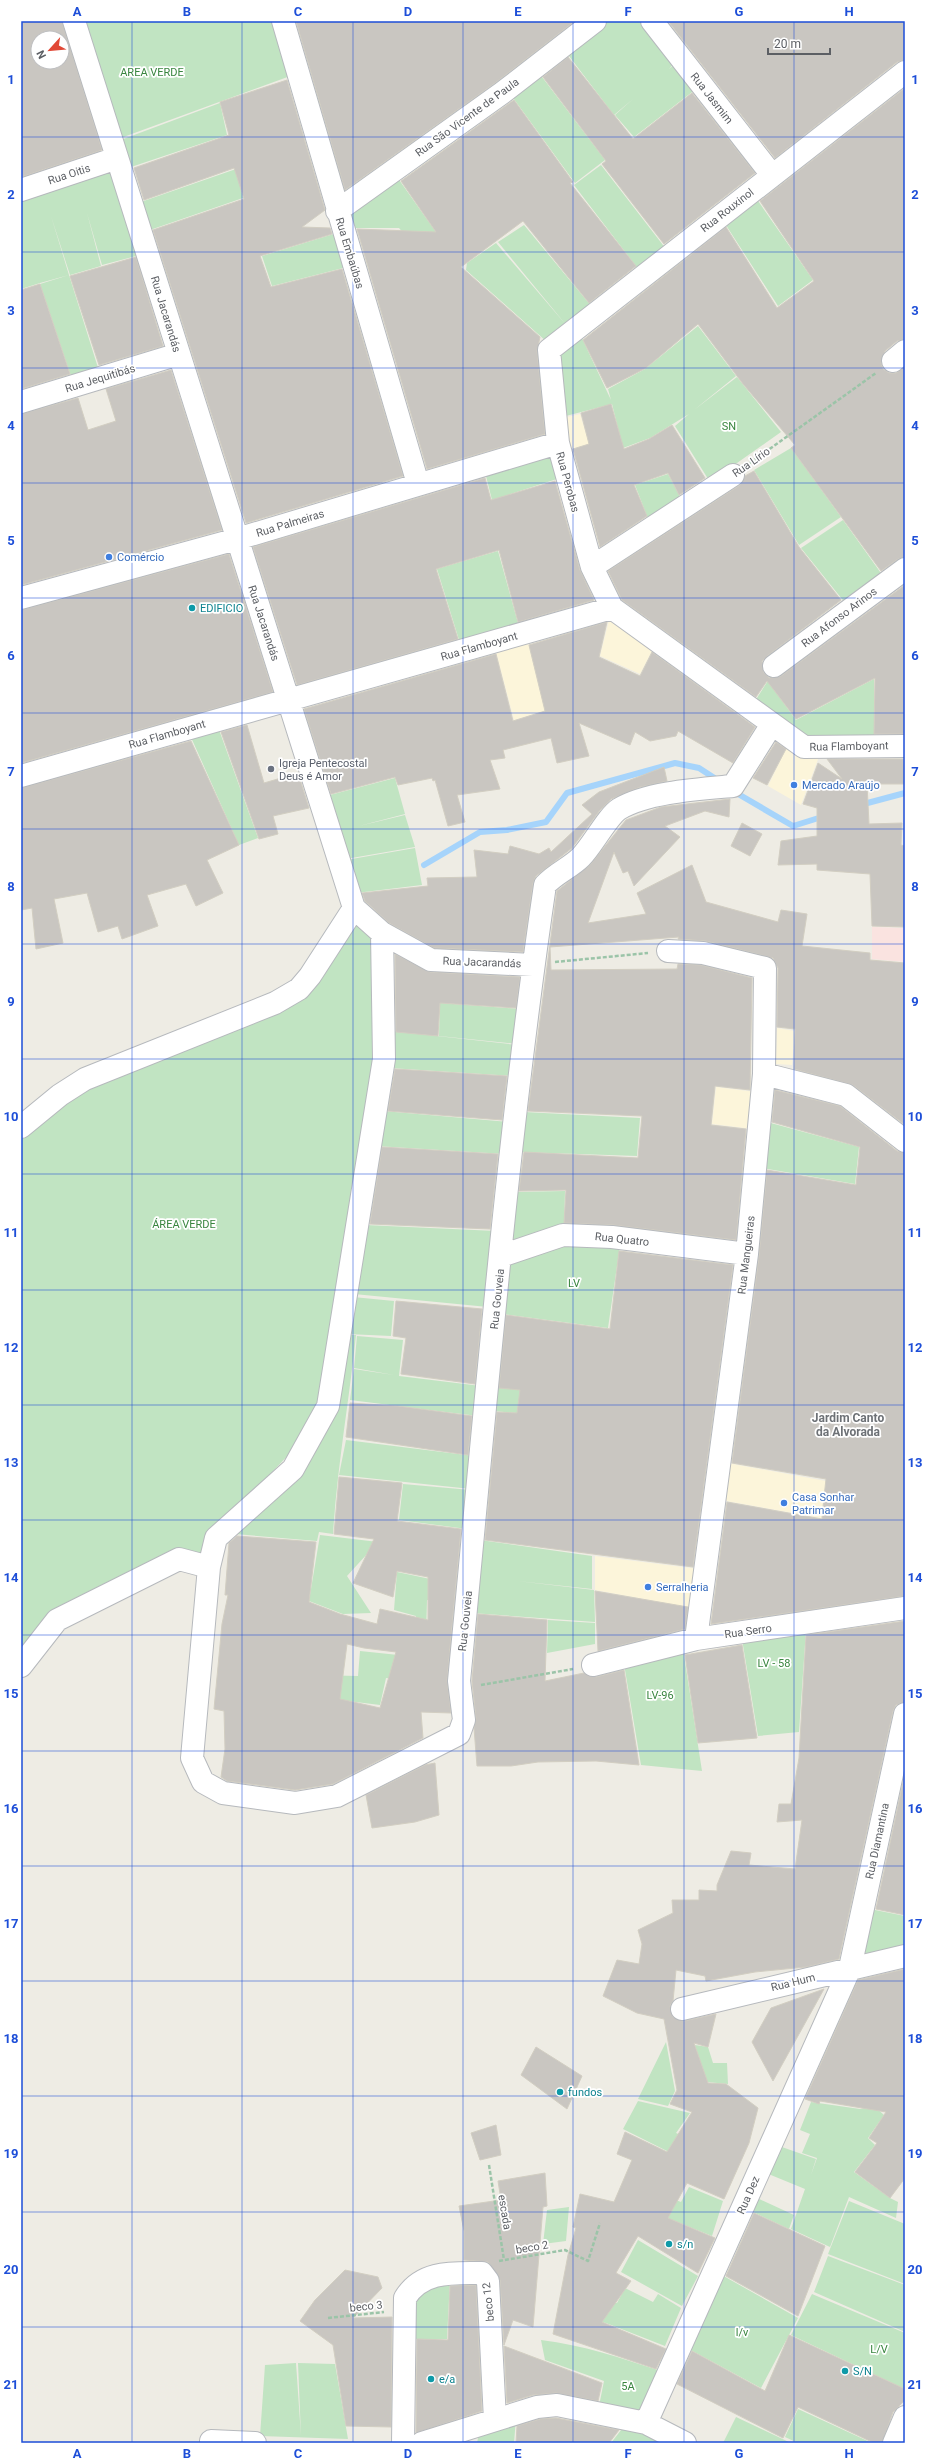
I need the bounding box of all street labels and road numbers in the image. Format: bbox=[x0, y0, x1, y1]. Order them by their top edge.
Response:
street label: Rua Jasmim bbox=[688, 70, 736, 126]
street label: Rua São Vicente de Paula bbox=[413, 75, 522, 159]
street label: Rua Oitis bbox=[46, 161, 92, 187]
street label: Rua Rouxinol bbox=[698, 186, 756, 235]
street label: Rua Embaúbas bbox=[333, 216, 367, 291]
street label: Rua Jacarandás bbox=[148, 275, 183, 354]
street label: Rua Jequitibás bbox=[64, 362, 137, 395]
street label: Rua Lírio bbox=[730, 445, 773, 480]
street label: Rua Perobas bbox=[553, 451, 582, 514]
street label: Rua Palmeiras bbox=[255, 507, 326, 540]
street label: Rua Jacarandás bbox=[245, 584, 282, 663]
street label: Rua Afonso Arinos bbox=[799, 585, 880, 650]
street label: Rua Flamboyant bbox=[439, 629, 519, 664]
street label: Rua Flamboyant bbox=[127, 717, 207, 752]
street label: Rua Flamboyant bbox=[809, 739, 889, 754]
street label: Rua Jacarandás bbox=[442, 955, 522, 970]
street label: Rua Mangueiras bbox=[735, 1215, 758, 1295]
street label: Rua Quatro bbox=[594, 1230, 650, 1249]
street label: Rua Gouveia bbox=[488, 1268, 507, 1330]
street label: Rua Gouveia bbox=[456, 1590, 475, 1652]
street label: Rua Serro bbox=[724, 1622, 773, 1641]
street label: Rua Diamantina bbox=[863, 1802, 892, 1880]
street label: Rua Hum bbox=[770, 1971, 817, 1994]
street label: Rua Dez bbox=[734, 2174, 763, 2216]
street label: escada bbox=[495, 2194, 514, 2231]
street label: beco 2 bbox=[515, 2238, 549, 2257]
street label: beco 12 bbox=[480, 2282, 497, 2322]
street label: beco 3 bbox=[349, 2298, 383, 2315]

